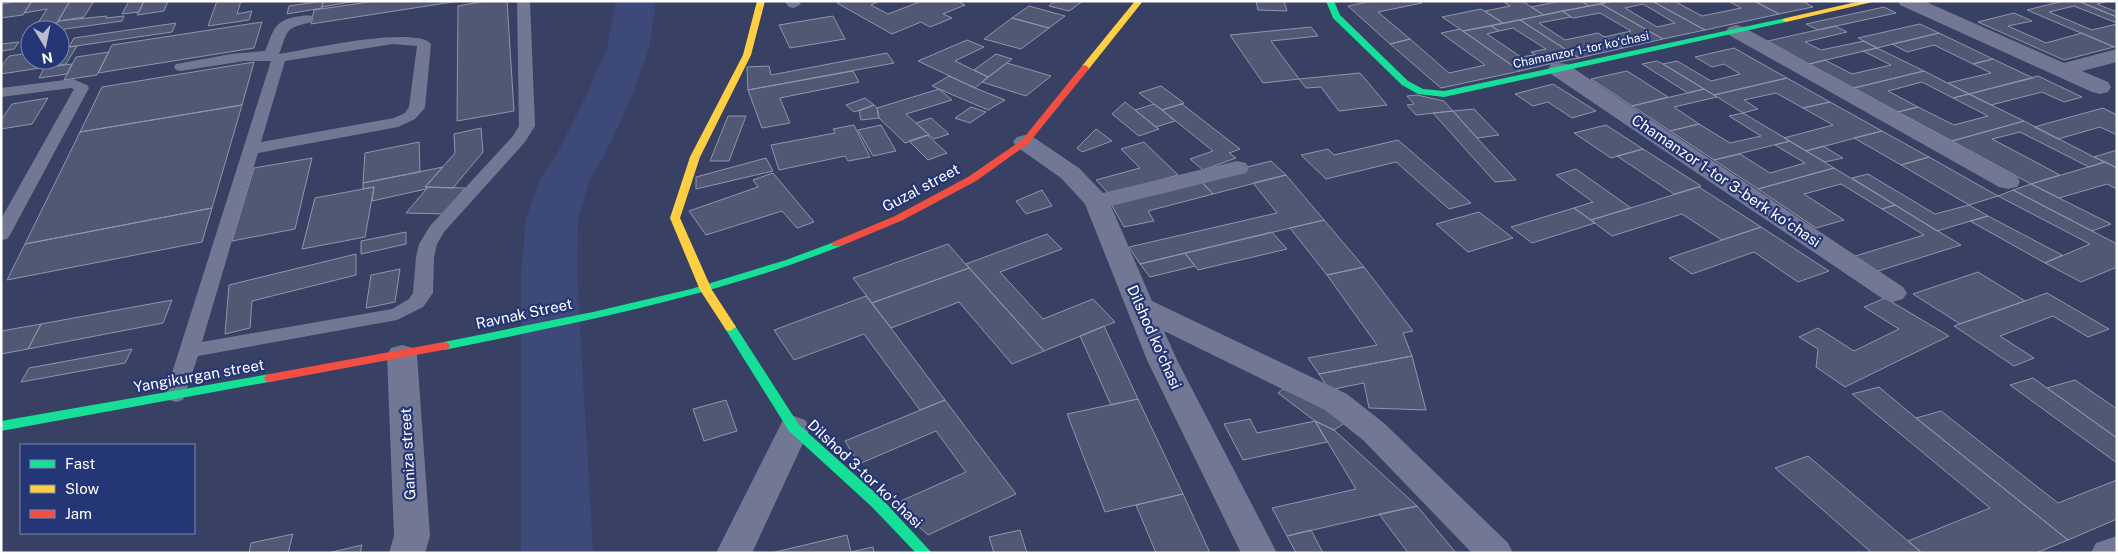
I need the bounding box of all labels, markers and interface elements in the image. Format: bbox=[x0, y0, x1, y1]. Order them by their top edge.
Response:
north arrow bbox=[20, 20, 70, 70]
street label: Chamanzor 1-tor koʻchasi bbox=[1512, 29, 1650, 71]
text: N bbox=[40, 49, 54, 67]
street label: Chamanzor 1-tor 3-berk koʻchasi bbox=[1629, 111, 1824, 250]
street label: Guzal street bbox=[879, 160, 962, 215]
street label: Dilshod koʻchasi bbox=[1124, 282, 1185, 391]
street label: Ravnak Street bbox=[474, 295, 574, 332]
street label: Yangikurgan street bbox=[132, 356, 266, 395]
street label: Ganiza street bbox=[397, 407, 418, 501]
street label: Dilshod 3-tor koʻchasi bbox=[805, 416, 926, 531]
legend bbox=[20, 444, 195, 534]
text: Fast bbox=[65, 455, 95, 472]
text: Slow bbox=[65, 480, 100, 497]
text: Jam bbox=[65, 505, 92, 522]

